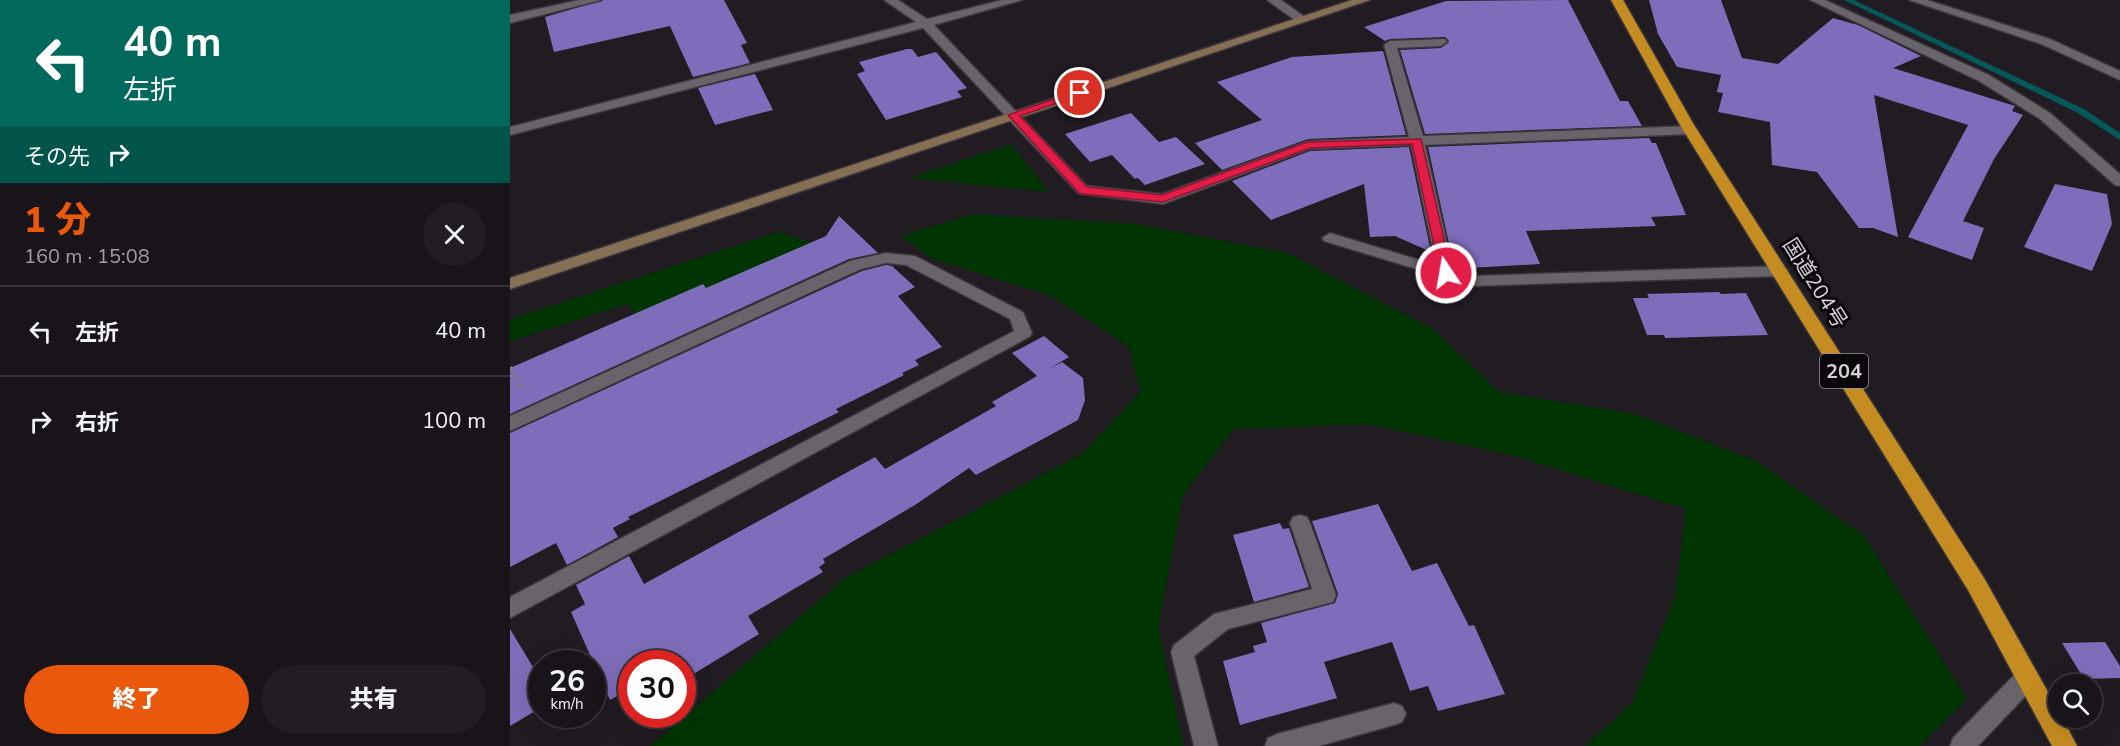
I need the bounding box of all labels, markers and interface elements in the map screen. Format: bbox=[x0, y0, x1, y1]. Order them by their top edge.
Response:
text: 40 m bbox=[123, 14, 222, 71]
icon: left bbox=[24, 24, 102, 102]
pin bbox=[1054, 67, 1105, 118]
text: 左折 bbox=[123, 72, 177, 109]
icon: arrive bbox=[1063, 76, 1096, 109]
icon: right bbox=[102, 138, 135, 171]
text: その先 bbox=[24, 142, 90, 172]
text: 1 分 bbox=[24, 196, 92, 245]
button: close bbox=[423, 203, 486, 266]
street label: 国道204号 bbox=[1776, 233, 1854, 333]
position arrow bbox=[1414, 241, 1478, 305]
text: 160 m · 15:08 bbox=[24, 243, 150, 270]
icon: left bbox=[24, 315, 57, 348]
text: 40 m bbox=[435, 316, 486, 346]
text: 左折 bbox=[75, 318, 119, 348]
road number: 204 bbox=[1820, 354, 1868, 388]
icon: right bbox=[24, 405, 57, 438]
text: 100 m bbox=[422, 406, 486, 436]
text: 右折 bbox=[75, 408, 119, 438]
speed limit sign: 30 bbox=[618, 650, 696, 728]
text: 26 bbox=[549, 661, 585, 702]
button: 終了 bbox=[24, 665, 249, 734]
button: 共有 bbox=[261, 665, 486, 734]
map controls bbox=[2048, 674, 2102, 728]
button: search bbox=[2048, 674, 2102, 728]
text: km/h bbox=[550, 694, 584, 714]

